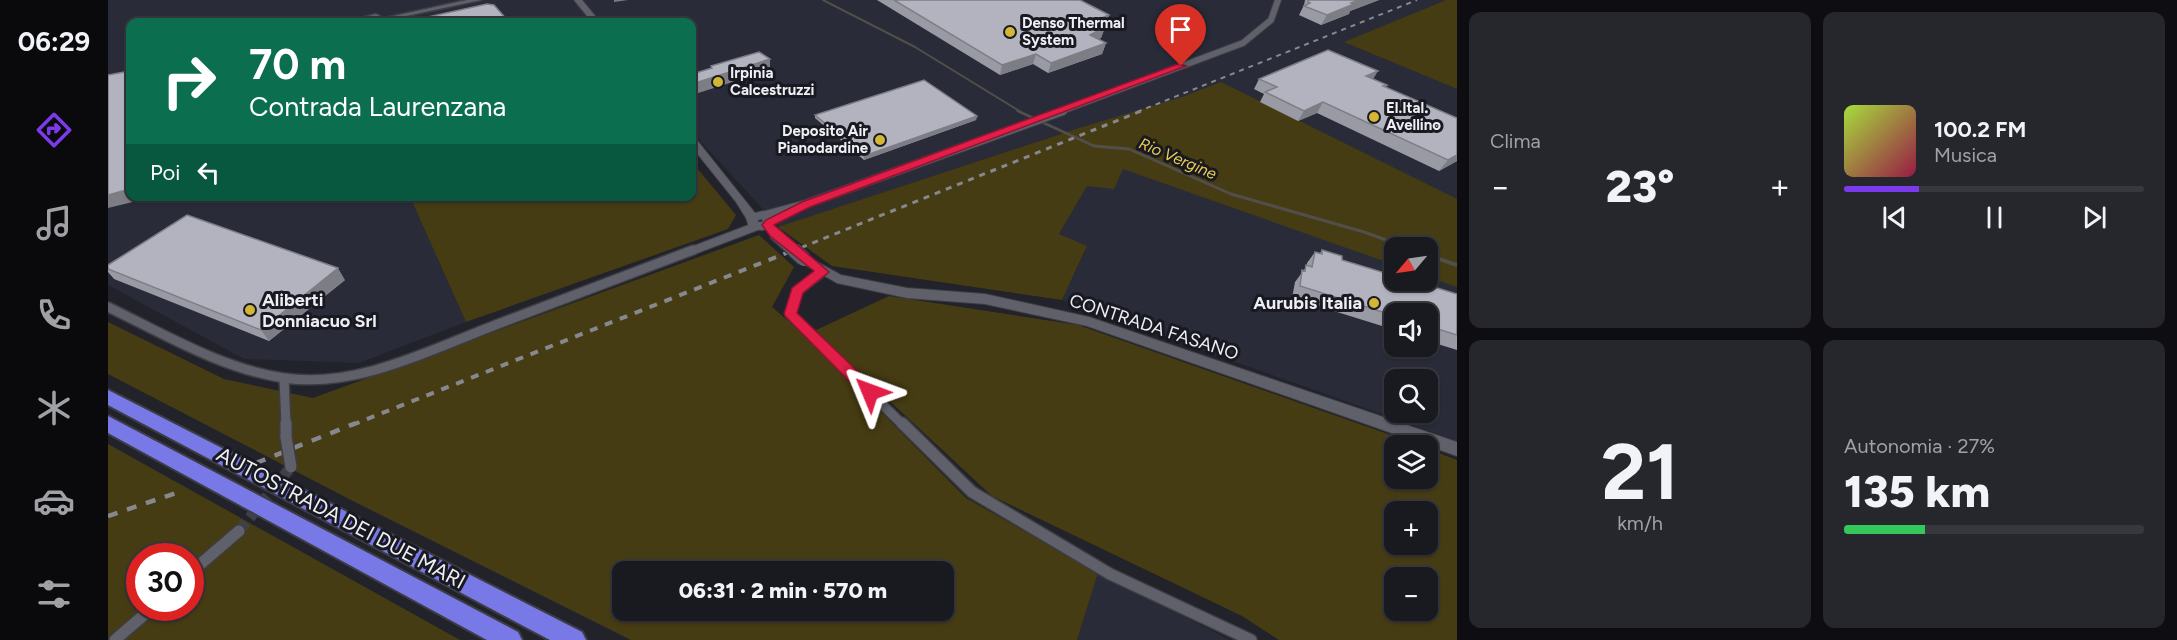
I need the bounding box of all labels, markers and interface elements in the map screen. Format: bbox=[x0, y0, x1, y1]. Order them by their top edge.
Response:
pin bbox=[1155, 4, 1206, 66]
icon: arrive bbox=[1164, 13, 1197, 46]
place label: Denso Thermal System bbox=[1022, 14, 1125, 49]
text: 06:29 bbox=[18, 25, 90, 58]
marker: Denso Thermal System bbox=[1003, 25, 1017, 39]
text: 70 m bbox=[249, 39, 346, 90]
icon: right bbox=[150, 42, 228, 120]
place label: Irpinia Calcestruzzi bbox=[730, 64, 815, 99]
marker: Irpinia Calcestruzzi bbox=[711, 75, 725, 89]
text: Contrada Laurenzana bbox=[249, 90, 506, 123]
place label: El.Ital. Avellino bbox=[1386, 99, 1441, 134]
icon: directions bbox=[33, 109, 75, 151]
marker: El.Ital. Avellino bbox=[1367, 110, 1381, 124]
text: 100.2 FM bbox=[1934, 116, 2026, 143]
place label: Deposito Air Pianodardine bbox=[778, 122, 869, 157]
text: Clima bbox=[1490, 129, 1541, 153]
marker: Deposito Air Pianodardine bbox=[873, 133, 887, 147]
water label: Rio Vergine bbox=[1136, 134, 1220, 183]
text: Musica bbox=[1934, 143, 1997, 167]
icon: left bbox=[192, 156, 225, 189]
text: Poi bbox=[150, 159, 180, 186]
text: 23° bbox=[1606, 159, 1674, 213]
text: − bbox=[1490, 167, 1511, 206]
text: + bbox=[1769, 167, 1790, 206]
icon: previous bbox=[1878, 201, 1911, 234]
icon: pause bbox=[1978, 201, 2011, 234]
icon: next bbox=[2078, 201, 2111, 234]
icon: music bbox=[33, 202, 75, 244]
north arrow bbox=[1384, 237, 1438, 291]
map controls bbox=[1384, 237, 1438, 621]
place label: Aliberti Donniacuo Srl bbox=[262, 289, 377, 332]
street label: CONTRADA FASANO bbox=[1067, 289, 1241, 365]
place label: Aurubis Italia bbox=[1253, 292, 1362, 314]
icon: phone bbox=[33, 294, 75, 336]
marker: Aurubis Italia bbox=[1367, 296, 1381, 310]
marker: Aliberti Donniacuo Srl bbox=[243, 303, 257, 317]
button: sound bbox=[1384, 303, 1438, 357]
position arrow bbox=[838, 360, 902, 424]
button: search bbox=[1384, 369, 1438, 423]
icon: climate bbox=[33, 387, 75, 429]
text: 21 bbox=[1601, 425, 1679, 519]
text: Autonomia · 27% bbox=[1844, 434, 1995, 458]
button: layers bbox=[1384, 435, 1438, 489]
street label: AUTOSTRADA DEI DUE MARI bbox=[213, 441, 470, 594]
text: 135 km bbox=[1844, 464, 1990, 518]
icon: car bbox=[33, 480, 75, 522]
button: + bbox=[1384, 501, 1438, 555]
text: km/h bbox=[1617, 511, 1663, 535]
speed limit sign: 30 bbox=[126, 543, 204, 621]
button: − bbox=[1384, 567, 1438, 621]
icon: filters bbox=[33, 573, 75, 615]
text: 06:31 · 2 min · 570 m bbox=[679, 577, 887, 604]

